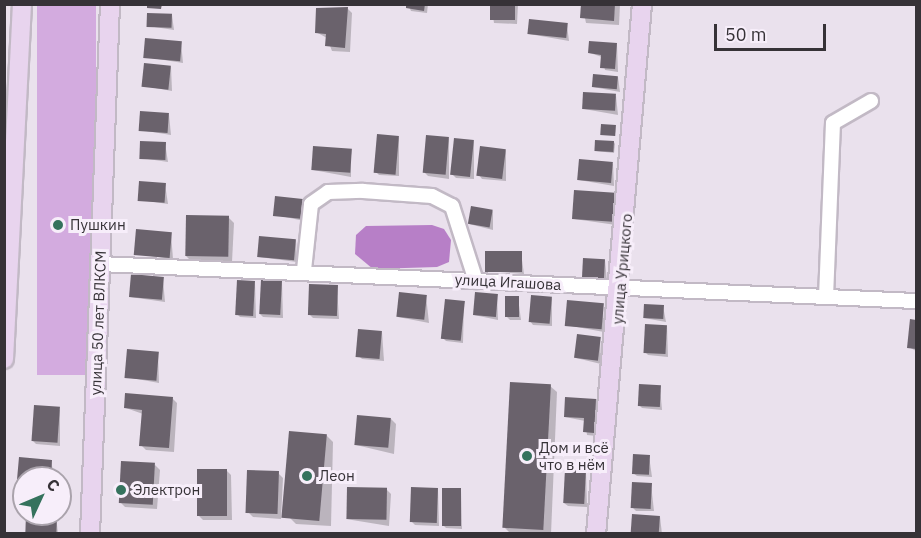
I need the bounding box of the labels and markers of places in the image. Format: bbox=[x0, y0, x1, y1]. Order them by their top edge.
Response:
place label: Пушкин bbox=[70, 216, 126, 234]
marker: Пушкин bbox=[51, 218, 65, 232]
place label: Дом и всё что в нём bbox=[539, 438, 609, 473]
marker: Дом и всё что в нём bbox=[520, 449, 534, 463]
place label: Леон bbox=[319, 467, 355, 485]
marker: Леон bbox=[300, 469, 314, 483]
place label: Электрон bbox=[133, 481, 200, 499]
marker: Электрон bbox=[114, 483, 128, 497]

